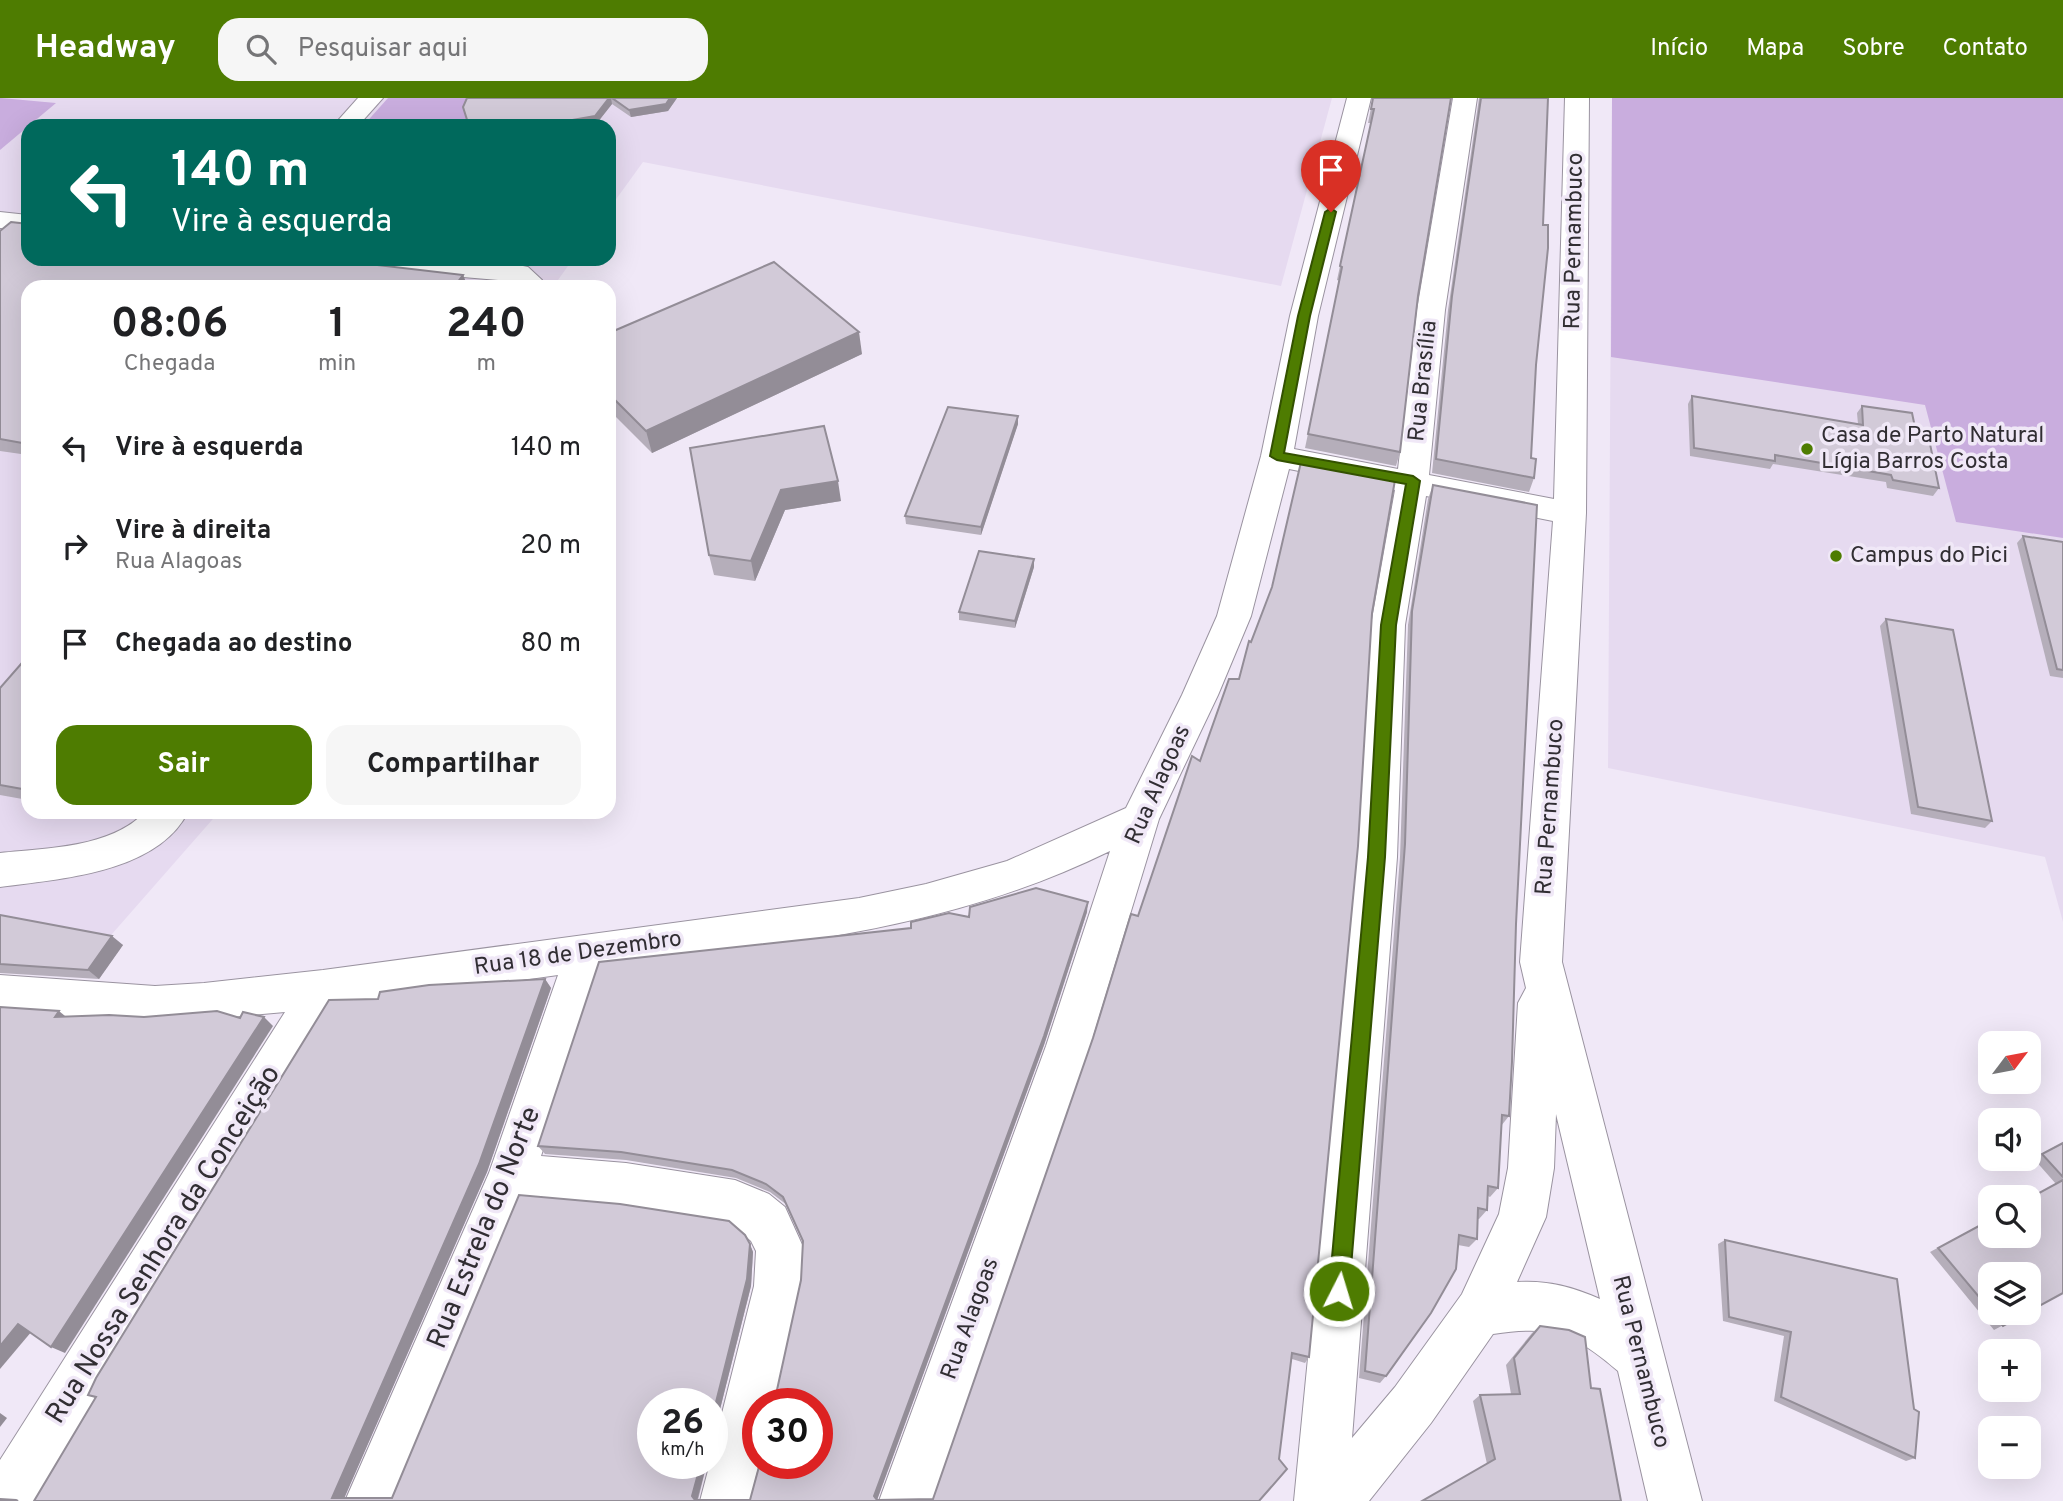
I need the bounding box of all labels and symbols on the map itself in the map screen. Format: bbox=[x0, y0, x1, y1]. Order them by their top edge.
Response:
pin bbox=[1301, 140, 1361, 212]
street label: Rua Pernambuco bbox=[1559, 152, 1591, 330]
street label: Rua Brasília bbox=[1403, 319, 1445, 443]
place label: Casa de Parto Natural Lígia Barros Costa bbox=[1821, 422, 2044, 477]
marker: Casa de Parto Natural Lígia Barros Costa bbox=[1799, 441, 1815, 457]
place label: Campus do Pici bbox=[1850, 542, 2008, 571]
marker: Campus do Pici bbox=[1828, 548, 1844, 564]
street label: Rua Pernambuco bbox=[1530, 718, 1572, 896]
street label: Rua Alagoas bbox=[1120, 721, 1198, 849]
street label: Rua 18 de Dezembro bbox=[472, 925, 684, 983]
north arrow bbox=[1978, 1031, 2040, 1094]
street label: Rua Nossa Senhora da Conceição bbox=[38, 1059, 290, 1431]
street label: Rua Estrela do Norte bbox=[420, 1102, 550, 1354]
street label: Rua Alagoas bbox=[936, 1254, 1006, 1384]
position arrow bbox=[1302, 1254, 1376, 1328]
street label: Rua Pernambuco bbox=[1605, 1273, 1675, 1451]
speed limit sign: 30 bbox=[742, 1388, 833, 1479]

